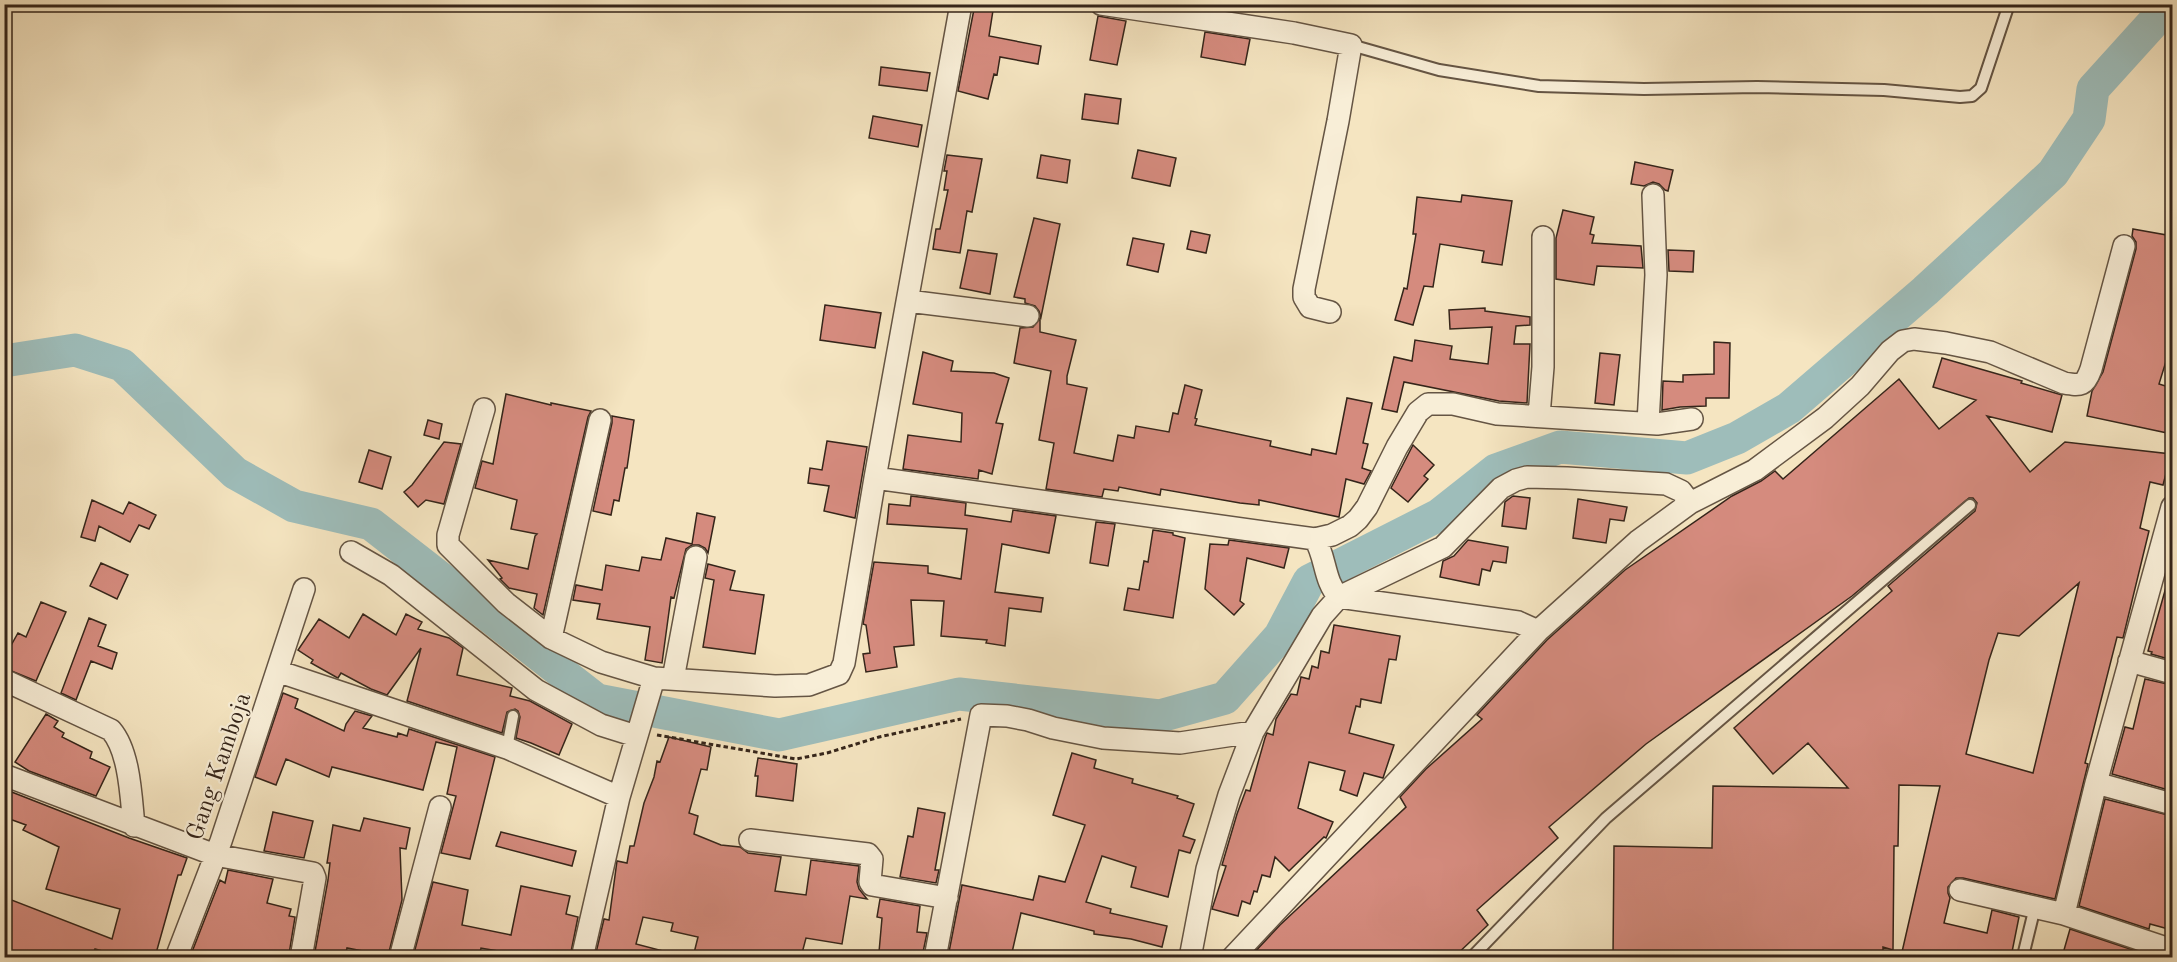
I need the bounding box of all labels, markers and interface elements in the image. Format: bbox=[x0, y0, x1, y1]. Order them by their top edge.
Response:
street label: Gang Kamboja bbox=[183, 690, 256, 844]

